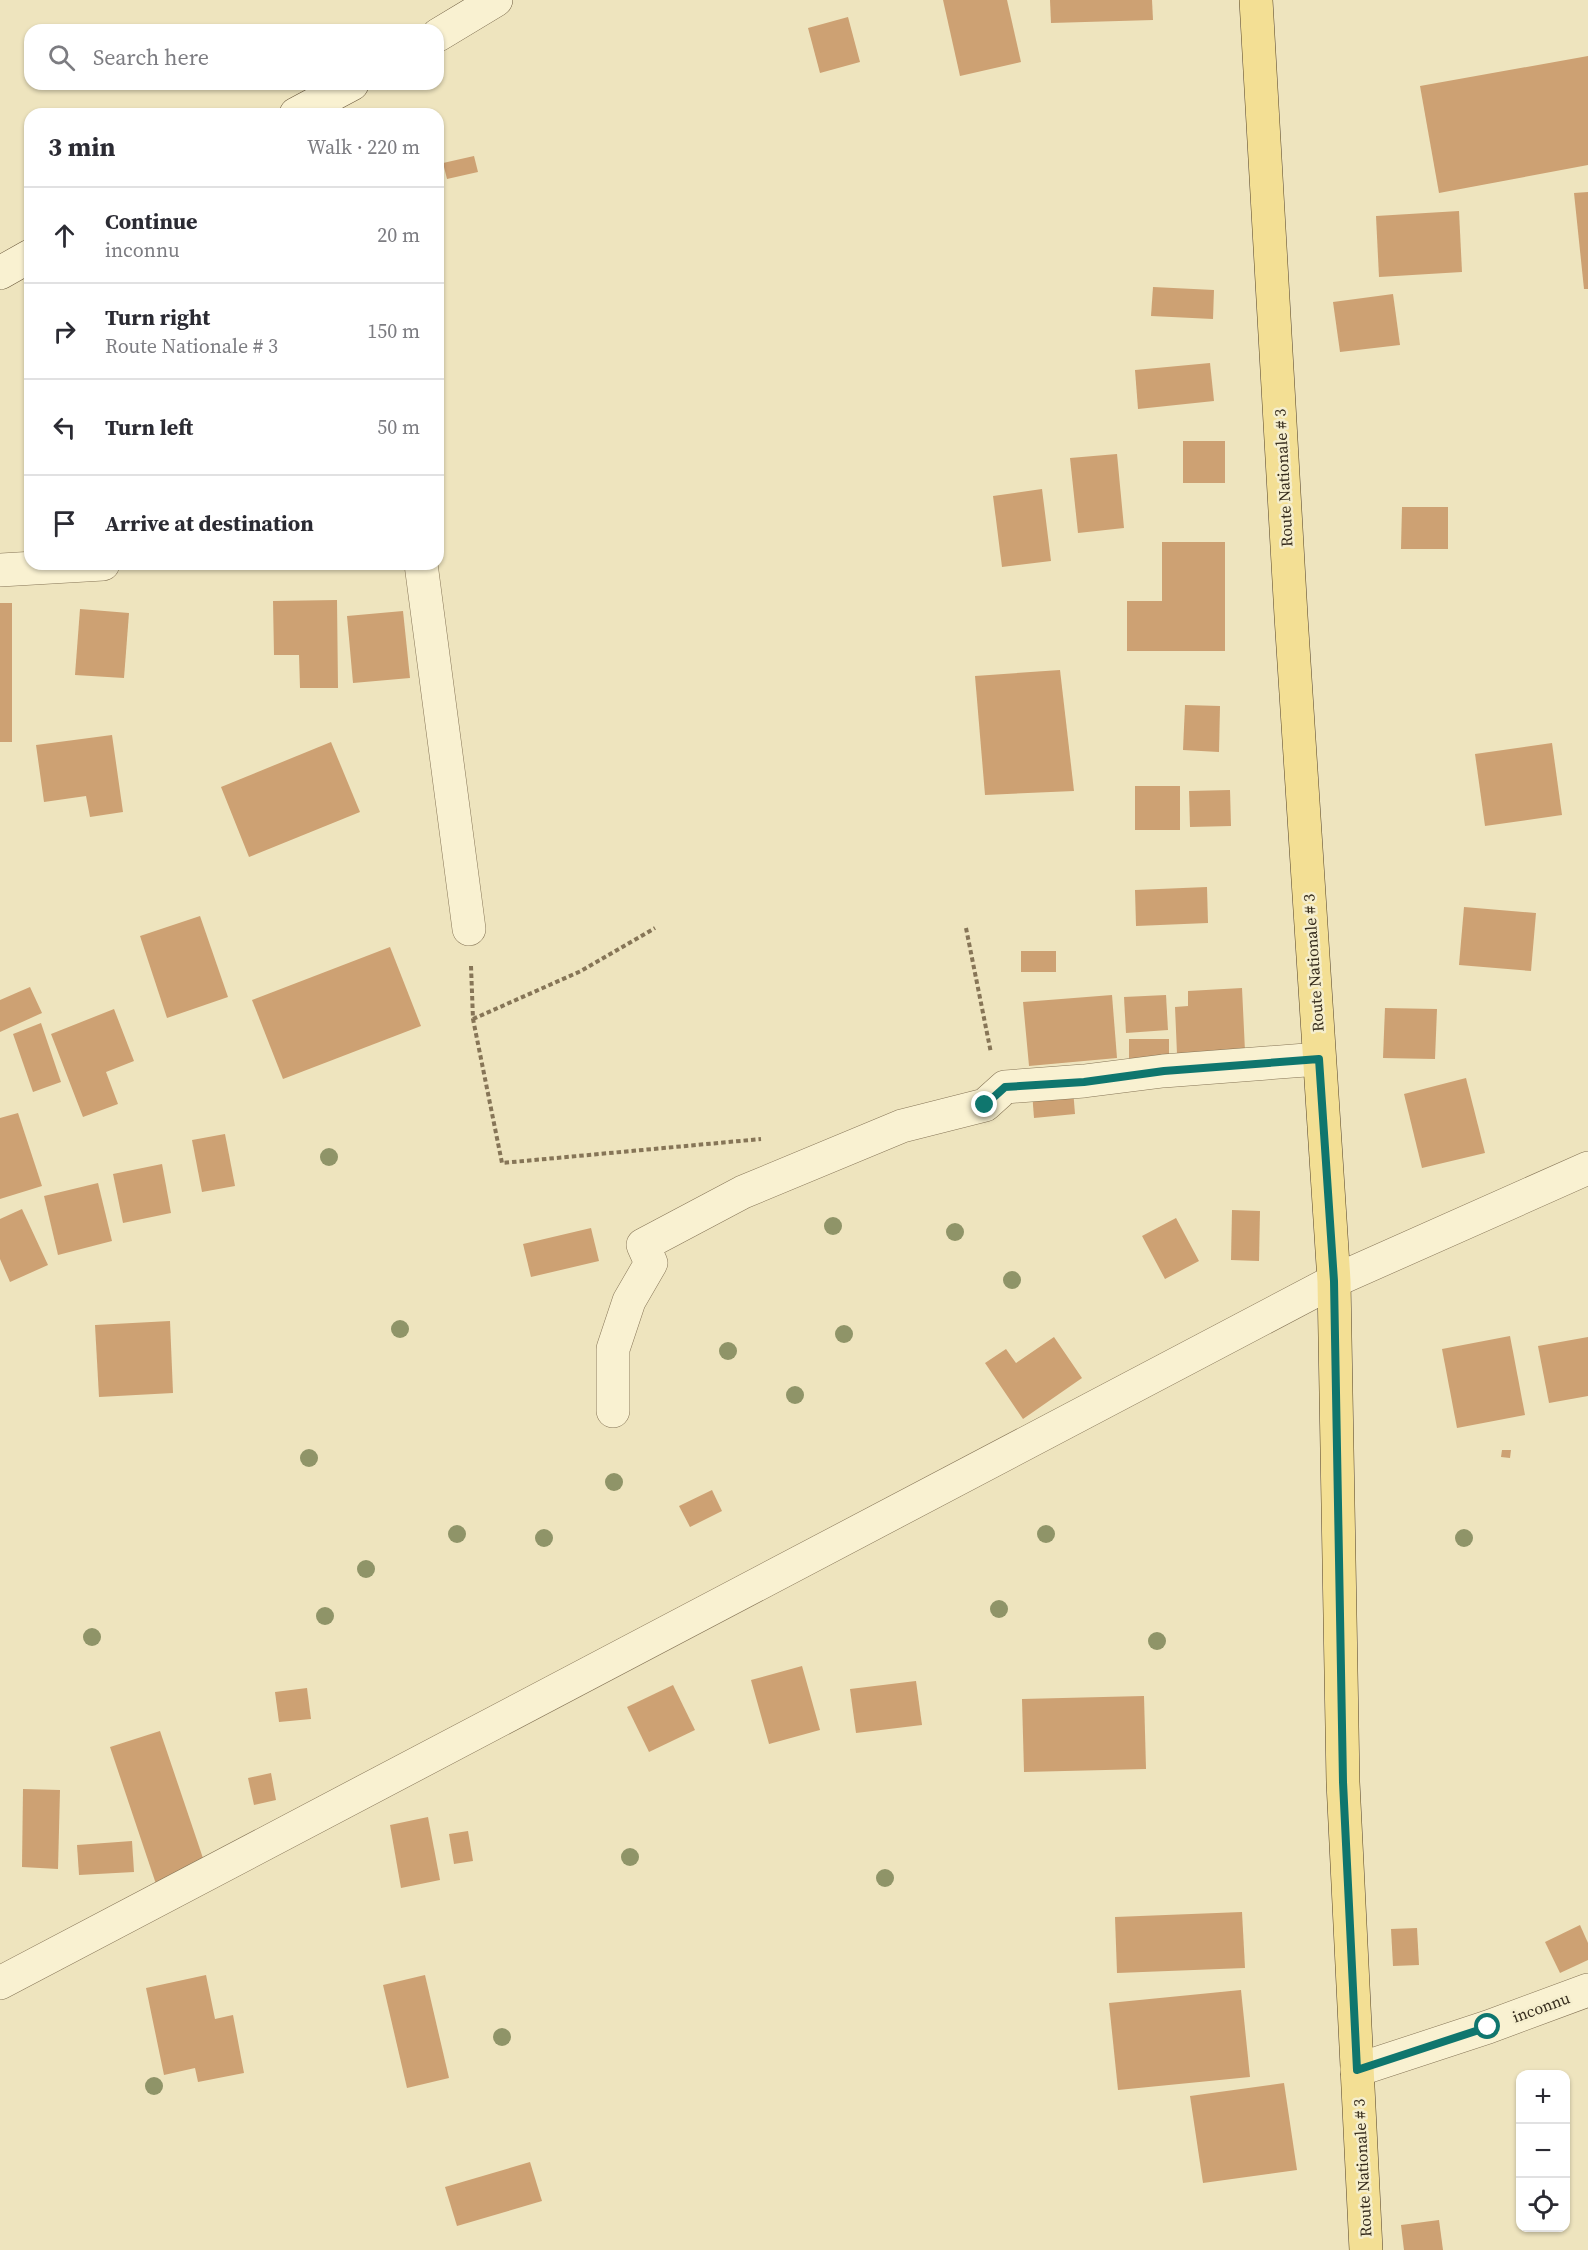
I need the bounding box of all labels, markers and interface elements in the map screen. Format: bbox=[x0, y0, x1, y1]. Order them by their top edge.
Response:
search box bbox=[24, 24, 444, 90]
icon: search bbox=[45, 41, 78, 74]
text: Search here bbox=[93, 42, 209, 72]
text: 3 min bbox=[48, 129, 115, 165]
text: Walk · 220 m bbox=[307, 133, 420, 161]
text: Continue bbox=[105, 206, 198, 236]
icon: ahead bbox=[48, 219, 81, 252]
text: 20 m bbox=[377, 221, 420, 249]
text: inconnu bbox=[105, 236, 180, 264]
text: Turn right bbox=[105, 302, 210, 332]
icon: right bbox=[48, 315, 81, 348]
text: 150 m bbox=[367, 317, 420, 345]
text: Route Nationale # 3 bbox=[105, 332, 278, 360]
street label: Route Nationale # 3 bbox=[1268, 408, 1298, 548]
icon: left bbox=[48, 411, 81, 444]
text: Turn left bbox=[105, 412, 193, 442]
text: 50 m bbox=[377, 413, 420, 441]
icon: arrive bbox=[48, 507, 81, 540]
text: Arrive at destination bbox=[105, 508, 314, 538]
street label: Route Nationale # 3 bbox=[1297, 893, 1329, 1033]
route end bbox=[971, 1091, 997, 1117]
street label: inconnu bbox=[1509, 1986, 1573, 2028]
route start bbox=[1474, 2013, 1500, 2039]
map controls bbox=[1516, 2070, 1570, 2232]
button: + bbox=[1516, 2070, 1570, 2124]
street label: Route Nationale # 3 bbox=[1347, 2098, 1377, 2238]
button: − bbox=[1516, 2124, 1570, 2178]
button: locate bbox=[1516, 2178, 1570, 2232]

